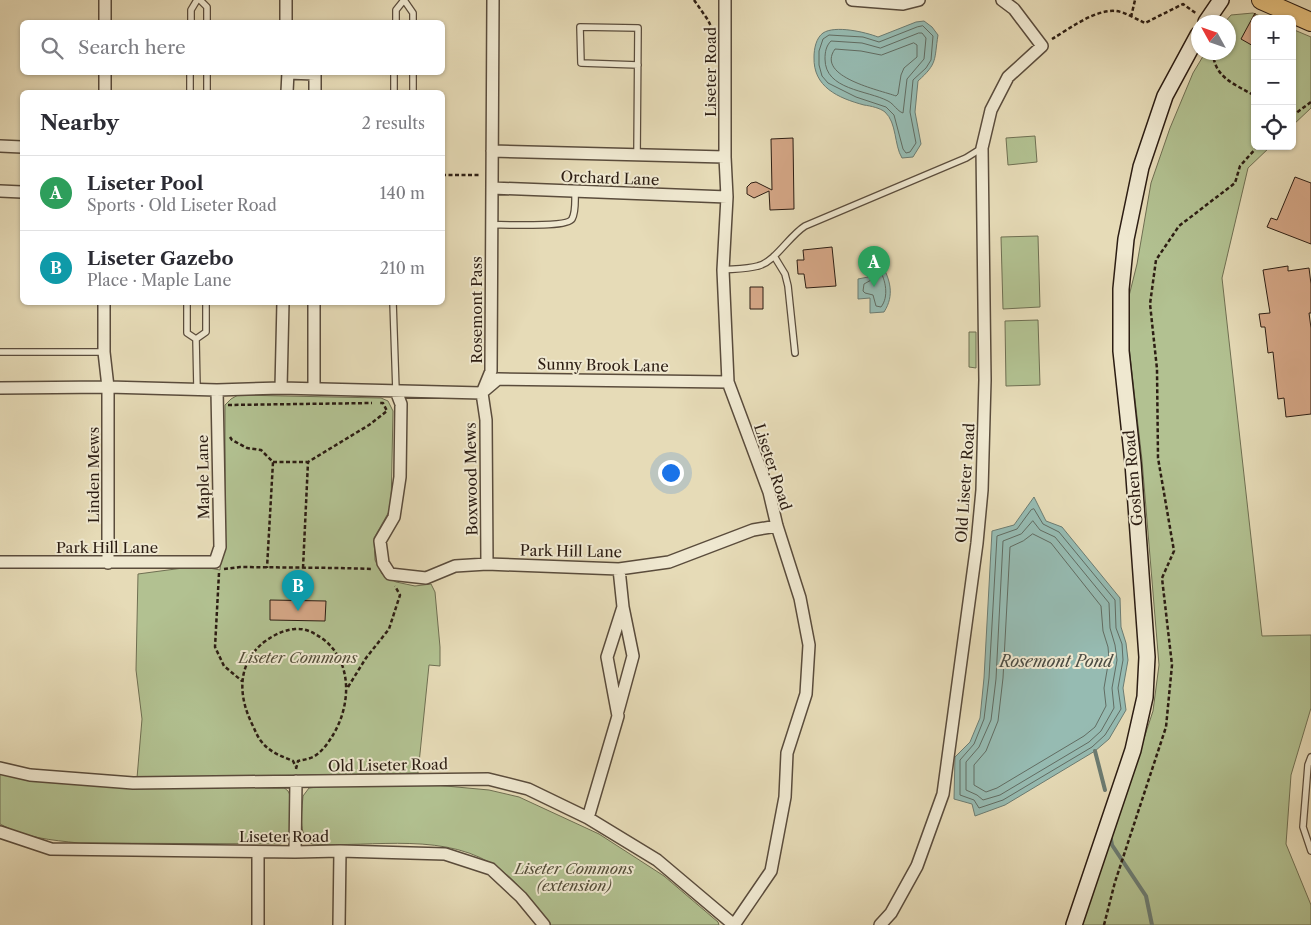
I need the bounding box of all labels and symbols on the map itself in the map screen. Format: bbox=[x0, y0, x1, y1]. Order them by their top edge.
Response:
north arrow bbox=[1191, 15, 1236, 60]
street label: Liseter Road bbox=[701, 27, 720, 117]
street label: Orchard Lane bbox=[560, 167, 660, 189]
pin: A bbox=[858, 246, 890, 287]
street label: Rosemont Pass bbox=[467, 256, 486, 364]
street label: Sunny Brook Lane bbox=[537, 354, 669, 376]
street label: Liseter Road bbox=[750, 421, 796, 513]
street label: Boxwood Mews bbox=[461, 422, 481, 536]
street label: Old Liseter Road bbox=[951, 422, 979, 544]
street label: Linden Mews bbox=[84, 427, 103, 523]
street label: Goshen Road bbox=[1119, 429, 1147, 527]
street label: Maple Lane bbox=[193, 435, 213, 519]
your location bbox=[658, 460, 684, 486]
street label: Park Hill Lane bbox=[56, 538, 158, 557]
street label: Park Hill Lane bbox=[520, 541, 622, 561]
pin: B bbox=[282, 570, 314, 611]
park label: Liseter Commons bbox=[237, 648, 358, 667]
water label: Rosemont Pond bbox=[998, 651, 1114, 671]
street label: Old Liseter Road bbox=[328, 754, 448, 776]
street label: Liseter Road bbox=[239, 827, 329, 846]
park label: Liseter Commons (extension) bbox=[513, 859, 634, 895]

